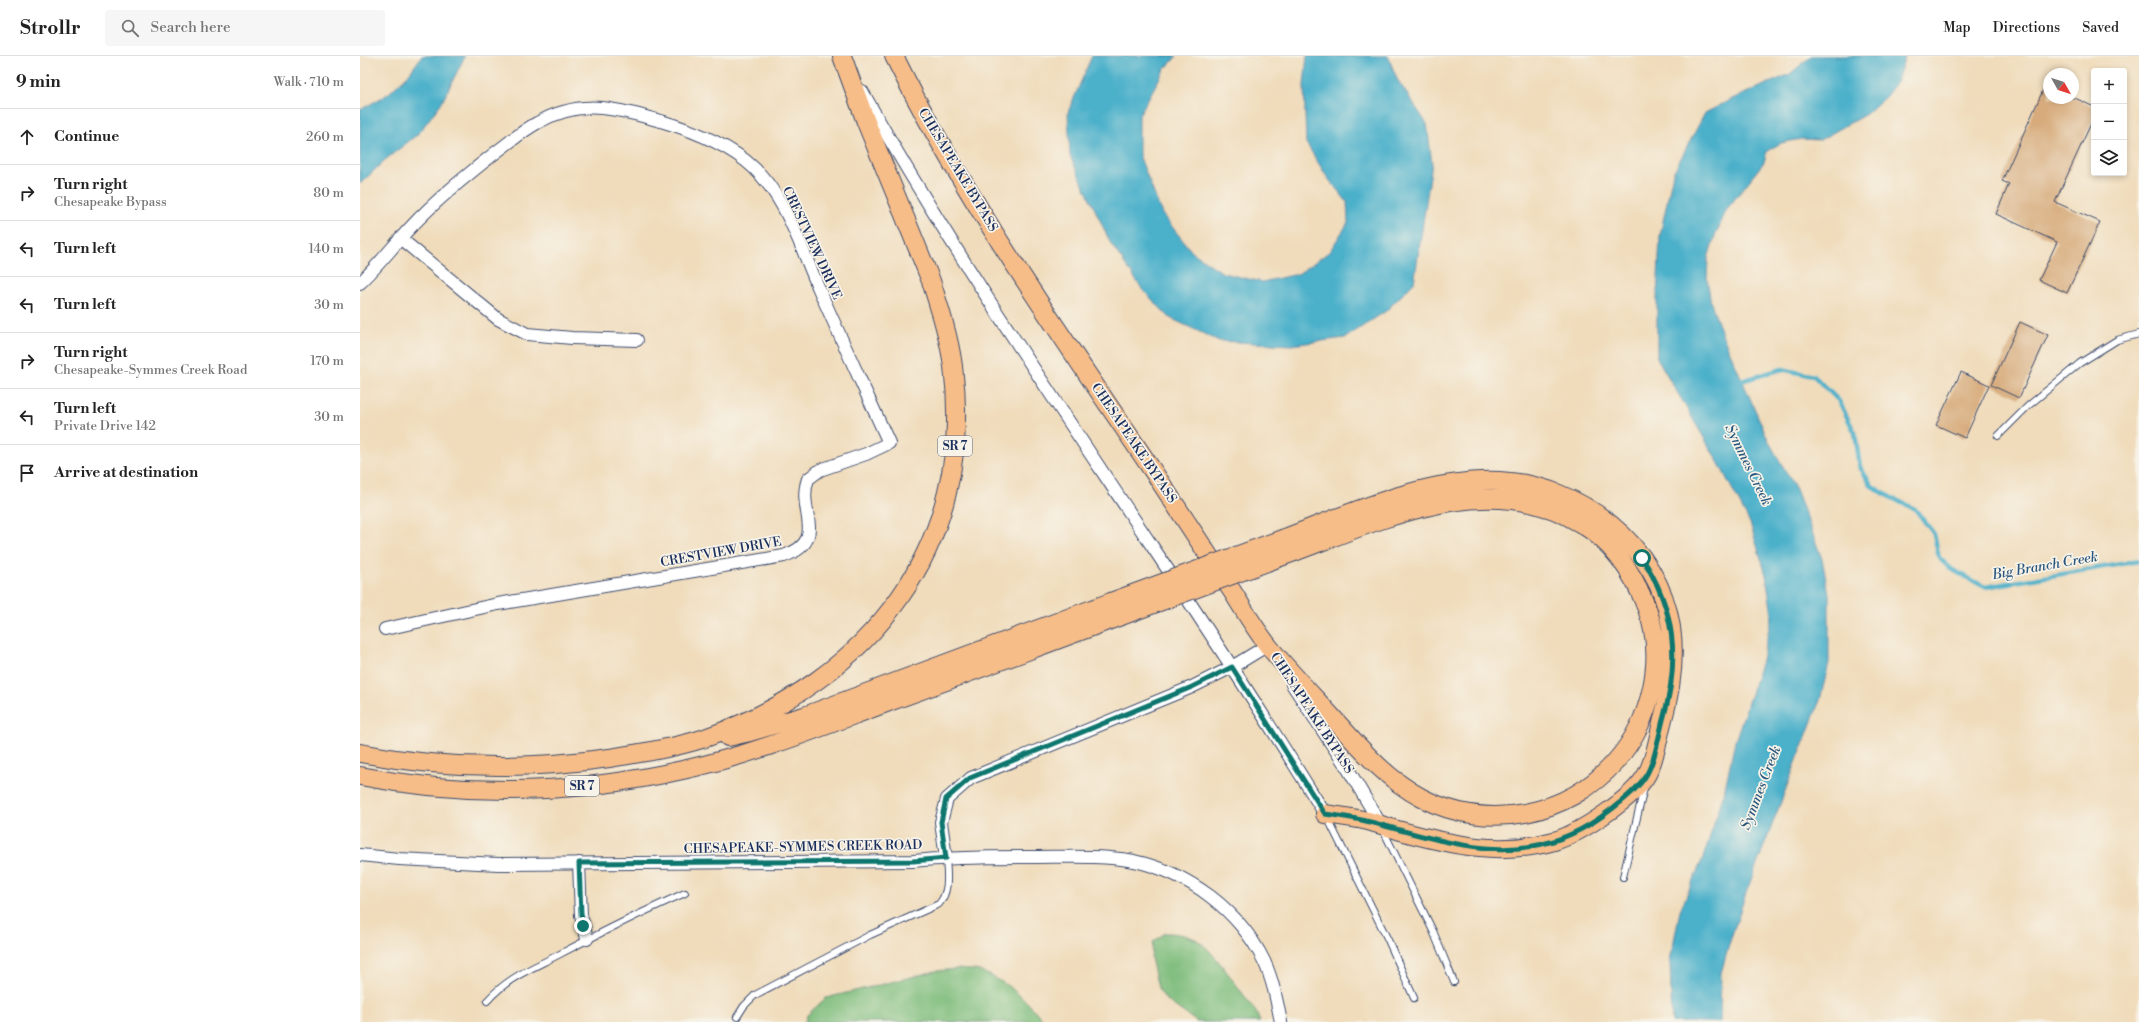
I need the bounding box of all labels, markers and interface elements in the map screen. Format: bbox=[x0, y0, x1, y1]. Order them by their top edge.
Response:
search box bbox=[105, 10, 385, 46]
text: Strollr bbox=[20, 16, 81, 40]
icon: search bbox=[119, 17, 141, 39]
text: Search here bbox=[151, 18, 231, 37]
text: Map bbox=[1943, 19, 1971, 37]
text: Directions bbox=[1993, 19, 2060, 37]
text: Saved bbox=[2082, 19, 2119, 37]
north arrow bbox=[2043, 68, 2079, 104]
map controls bbox=[2091, 68, 2127, 176]
button: + bbox=[2091, 68, 2127, 104]
text: 9 min bbox=[16, 71, 61, 93]
text: Walk · 710 m bbox=[273, 74, 344, 90]
button: − bbox=[2091, 104, 2127, 140]
street label: CHESAPEAKE BYPASS bbox=[915, 105, 1001, 235]
icon: ahead bbox=[16, 126, 38, 148]
text: Continue bbox=[54, 127, 119, 146]
text: 260 m bbox=[306, 129, 344, 145]
button: layers bbox=[2091, 140, 2127, 176]
text: Turn right bbox=[54, 175, 128, 194]
icon: right bbox=[16, 182, 38, 204]
street label: CRESTVIEW DRIVE bbox=[779, 184, 845, 302]
text: 80 m bbox=[313, 185, 344, 201]
text: Chesapeake Bypass bbox=[54, 194, 167, 210]
icon: left bbox=[16, 238, 38, 260]
text: Turn left bbox=[54, 239, 116, 258]
text: 140 m bbox=[308, 241, 344, 257]
icon: left bbox=[16, 294, 38, 316]
text: Turn left bbox=[54, 295, 116, 314]
text: 30 m bbox=[314, 297, 344, 313]
text: Turn right bbox=[54, 343, 128, 362]
icon: right bbox=[16, 350, 38, 372]
text: 170 m bbox=[310, 353, 344, 369]
text: Chesapeake-Symmes Creek Road bbox=[54, 362, 247, 378]
street label: CHESAPEAKE BYPASS bbox=[1088, 380, 1180, 506]
text: Turn left bbox=[54, 399, 116, 418]
icon: left bbox=[16, 406, 38, 428]
text: 30 m bbox=[314, 409, 344, 425]
text: Private Drive 142 bbox=[54, 418, 156, 434]
water label: Symmes Creek bbox=[1721, 421, 1775, 509]
road number: SR 7 bbox=[938, 436, 972, 456]
icon: arrive bbox=[16, 462, 38, 484]
text: Arrive at destination bbox=[54, 463, 198, 482]
street label: CRESTVIEW DRIVE bbox=[659, 533, 783, 571]
water label: Big Branch Creek bbox=[1990, 548, 2099, 584]
route start bbox=[1633, 549, 1651, 567]
street label: CHESAPEAKE BYPASS bbox=[1267, 649, 1357, 777]
water label: Symmes Creek bbox=[1737, 743, 1785, 833]
road number: SR 7 bbox=[565, 776, 599, 796]
street label: CHESAPEAKE-SYMMES CREEK ROAD bbox=[684, 837, 922, 857]
route end bbox=[574, 917, 592, 935]

